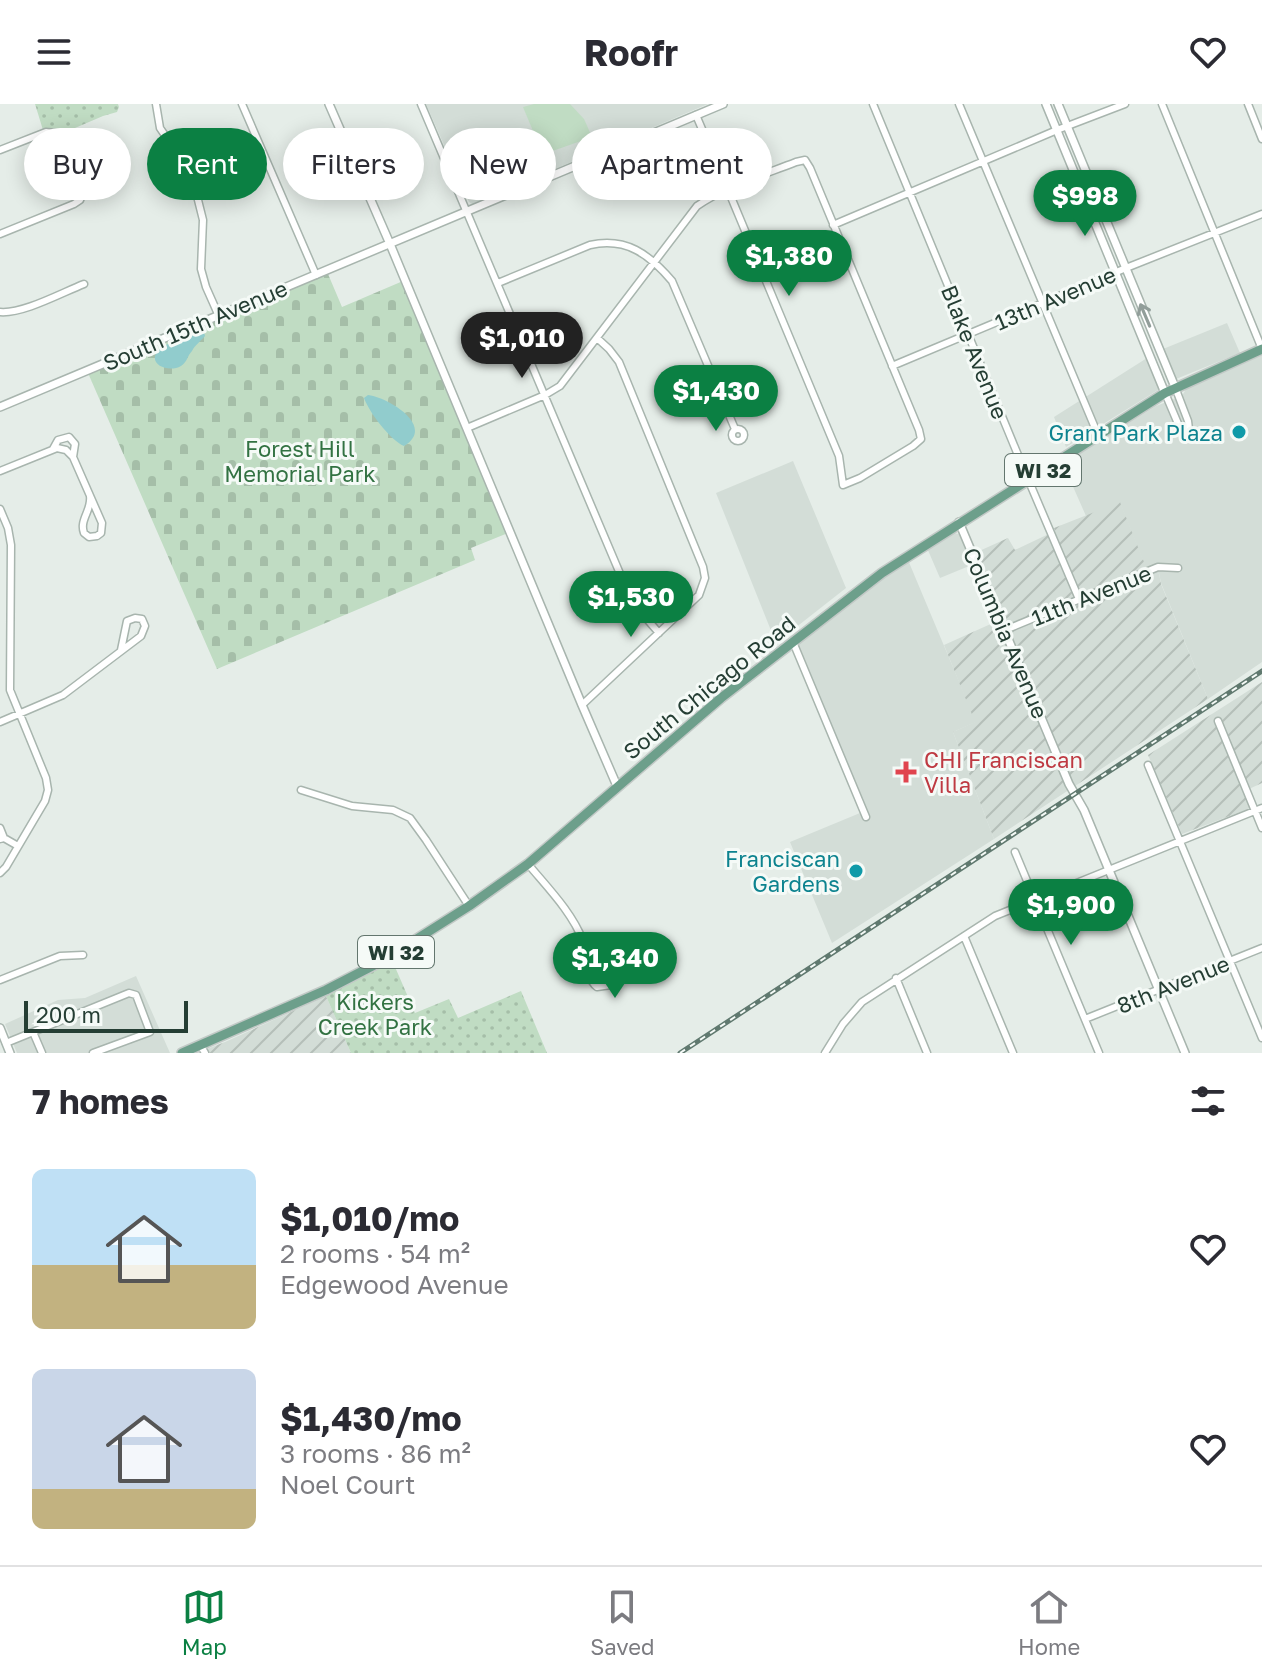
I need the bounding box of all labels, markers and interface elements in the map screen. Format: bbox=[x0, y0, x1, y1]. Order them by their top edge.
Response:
icon: menu bbox=[32, 30, 76, 74]
icon: heart bbox=[1186, 30, 1230, 74]
text: Roofr bbox=[584, 31, 678, 74]
chip: Buy bbox=[24, 128, 131, 200]
chip: Rent bbox=[147, 128, 267, 200]
chip: Filters bbox=[283, 128, 424, 200]
chip: New bbox=[440, 128, 556, 200]
chip: Apartment bbox=[572, 128, 772, 200]
pin: $998 bbox=[1038, 170, 1132, 238]
text: $998 bbox=[1051, 180, 1119, 211]
pin: $1,380 bbox=[724, 230, 854, 298]
text: $1,380 bbox=[745, 240, 833, 271]
street label: 13th Avenue bbox=[990, 260, 1120, 336]
street label: South 15th Avenue bbox=[99, 274, 291, 376]
street label: Blake Avenue bbox=[936, 281, 1014, 423]
one-way arrow bbox=[1137, 303, 1152, 328]
pin: $1,010 bbox=[457, 312, 587, 380]
text: $1,010 bbox=[479, 322, 565, 353]
pin: $1,430 bbox=[651, 365, 781, 433]
text: $1,430 bbox=[672, 375, 760, 406]
place label: Grant Park Plaza bbox=[1048, 419, 1223, 446]
marker: Grant Park Plaza bbox=[1230, 423, 1248, 441]
park label: Forest Hill Memorial Park bbox=[224, 435, 376, 487]
road number: WI 32 bbox=[1005, 454, 1081, 486]
street label: Columbia Avenue bbox=[958, 543, 1054, 723]
street label: 11th Avenue bbox=[1027, 559, 1155, 631]
pin: $1,530 bbox=[566, 571, 696, 639]
text: $1,530 bbox=[587, 581, 675, 612]
street label: South Chicago Road bbox=[618, 609, 800, 765]
place label: CHI Franciscan Villa bbox=[924, 746, 1083, 798]
marker: CHI Franciscan Villa bbox=[895, 761, 917, 783]
place label: Franciscan Gardens bbox=[725, 845, 840, 897]
marker: Franciscan Gardens bbox=[847, 862, 865, 880]
pin: $1,900 bbox=[1006, 879, 1136, 947]
text: $1,900 bbox=[1026, 889, 1116, 920]
pin: $1,340 bbox=[550, 932, 680, 1000]
road number: WI 32 bbox=[358, 936, 434, 968]
text: $1,340 bbox=[571, 942, 659, 973]
street label: 8th Avenue bbox=[1113, 949, 1233, 1019]
park label: Kickers Creek Park bbox=[318, 988, 432, 1040]
scale bar bbox=[24, 997, 188, 1033]
text: 200 m bbox=[36, 1001, 101, 1028]
icon: filters bbox=[1186, 1079, 1230, 1123]
text: 7 homes bbox=[32, 1081, 169, 1121]
text: $1,010/mo bbox=[280, 1198, 459, 1238]
icon: home bbox=[96, 1201, 192, 1297]
icon: heart bbox=[1186, 1227, 1230, 1271]
text: 2 rooms · 54 m² bbox=[280, 1238, 470, 1269]
text: Edgewood Avenue bbox=[280, 1269, 509, 1300]
text: $1,430/mo bbox=[280, 1398, 462, 1438]
icon: home bbox=[96, 1401, 192, 1497]
icon: heart bbox=[1186, 1427, 1230, 1471]
text: 3 rooms · 86 m² bbox=[280, 1438, 471, 1469]
text: Noel Court bbox=[280, 1469, 415, 1500]
tab: Map bbox=[182, 1585, 227, 1660]
tab: Saved bbox=[590, 1585, 654, 1660]
tab: Home bbox=[1018, 1585, 1080, 1660]

